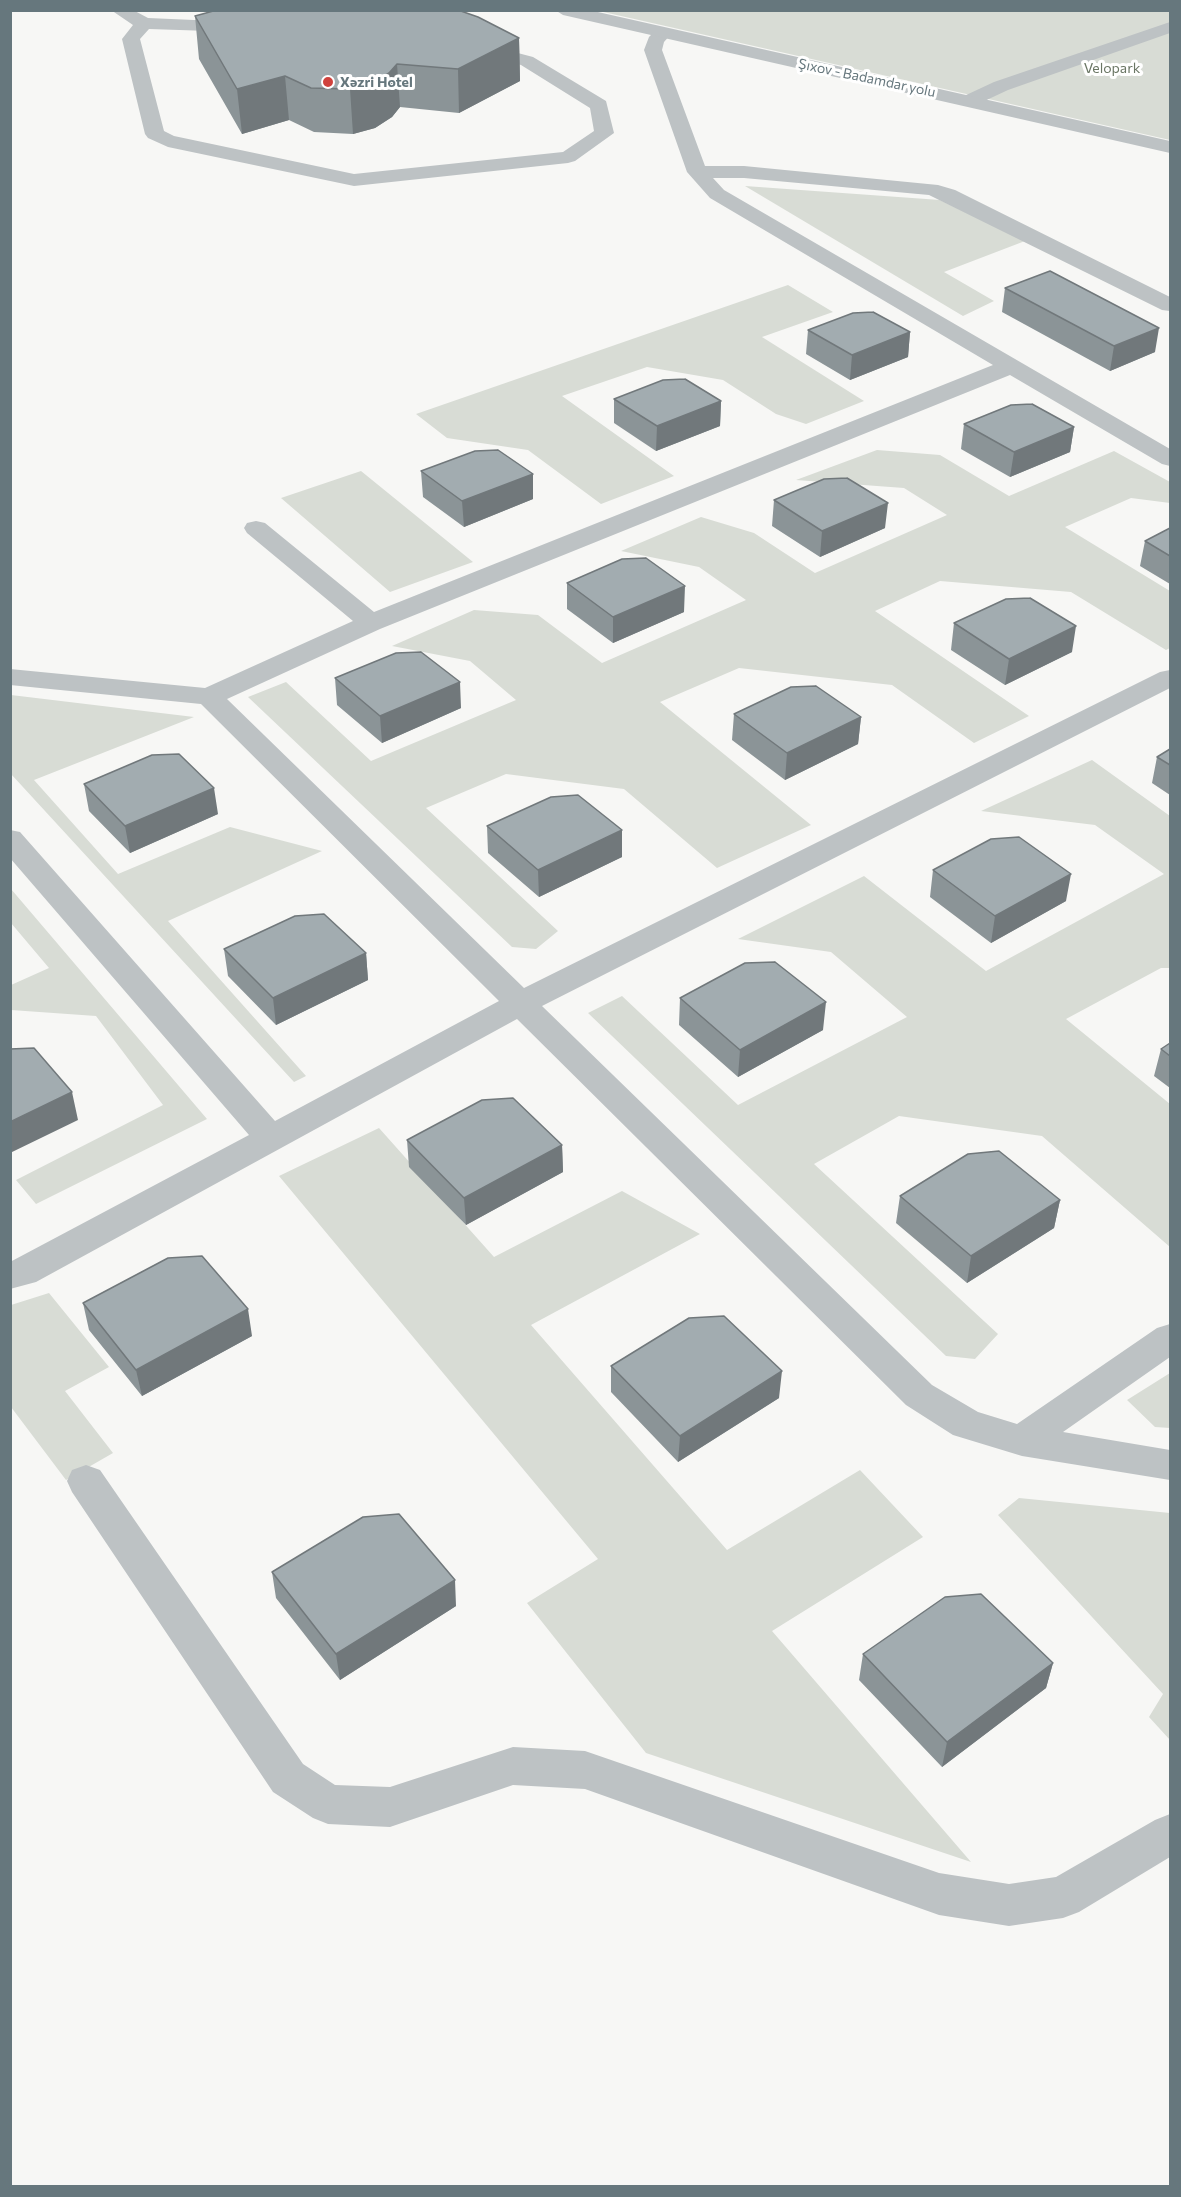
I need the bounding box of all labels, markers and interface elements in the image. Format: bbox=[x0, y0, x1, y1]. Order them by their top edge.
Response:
street label: Şıxov - Badamdar yolu bbox=[797, 55, 937, 101]
park label: Velopark bbox=[1084, 60, 1140, 76]
place label: Xәzri Hotel bbox=[340, 74, 413, 90]
marker: Xәzri Hotel bbox=[321, 75, 335, 89]

